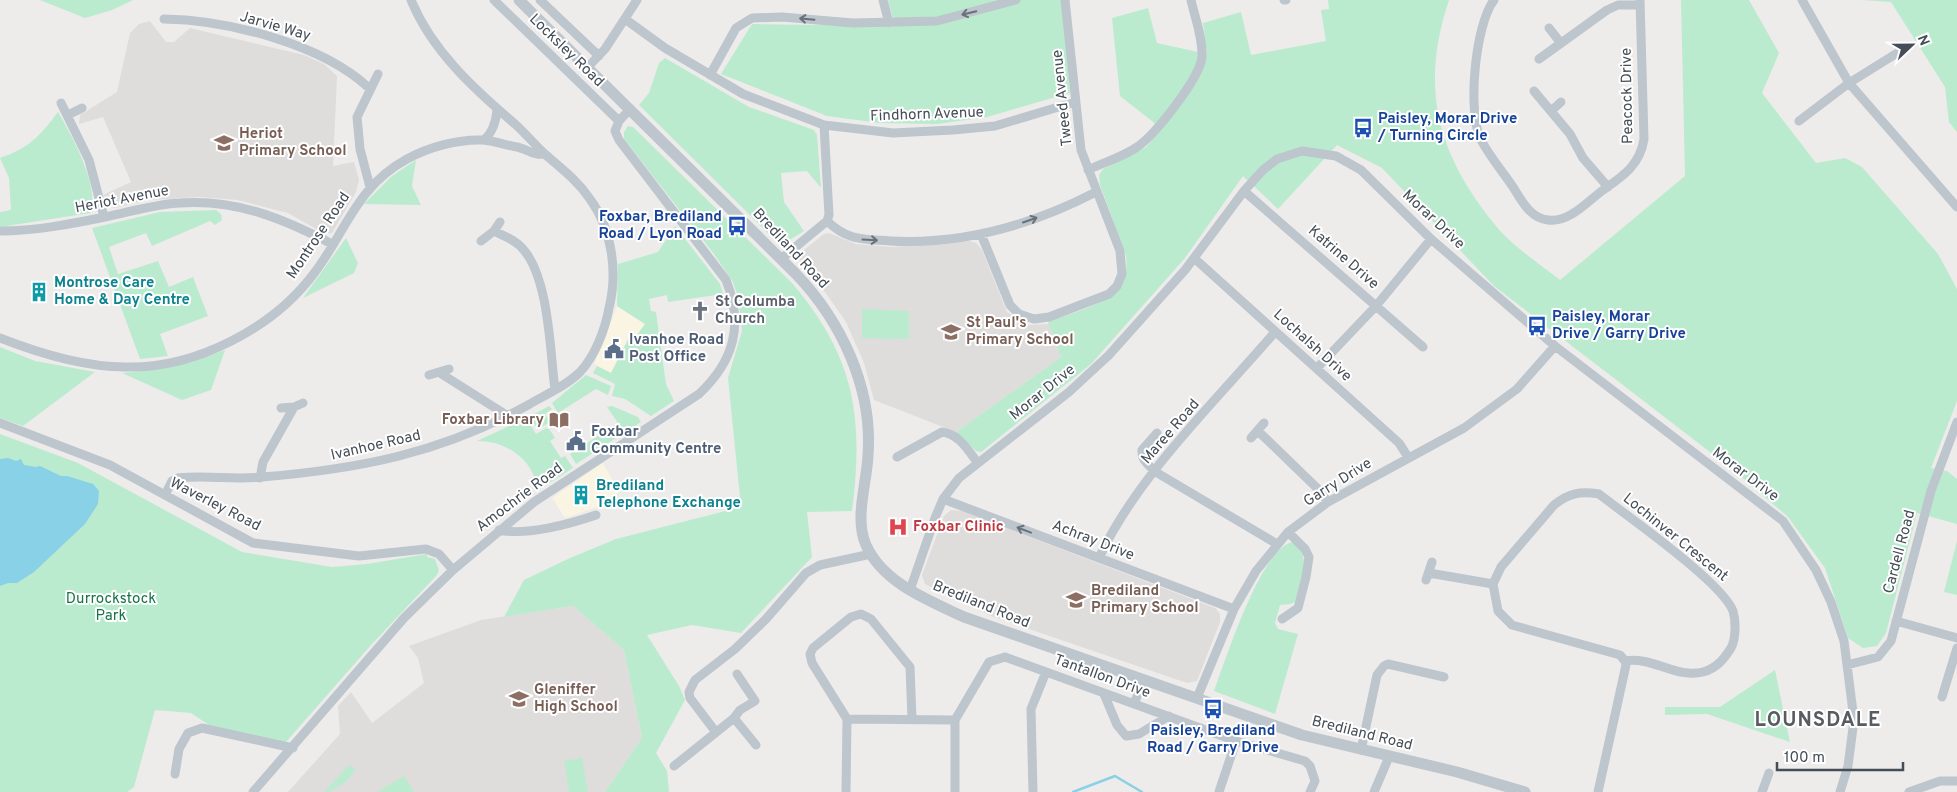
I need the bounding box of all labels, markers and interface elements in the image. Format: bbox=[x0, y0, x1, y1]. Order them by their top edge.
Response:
street label: Jarvie Way bbox=[237, 8, 313, 46]
one-way arrow bbox=[961, 9, 977, 19]
street label: Locksley Road bbox=[524, 10, 608, 92]
one-way arrow bbox=[800, 14, 816, 24]
north arrow bbox=[1887, 20, 1937, 70]
text: N bbox=[1913, 33, 1932, 49]
street label: Peacock Drive bbox=[1618, 48, 1638, 144]
street label: Tweed Avenue bbox=[1048, 49, 1078, 147]
street label: Findhorn Avenue bbox=[870, 104, 984, 126]
place label: Paisley, Morar Drive / Turning Circle bbox=[1377, 110, 1517, 146]
bus stop icon: Paisley, Morar Drive / Turning Circle bbox=[1352, 117, 1374, 139]
place label: Heriot Primary School bbox=[239, 125, 347, 161]
school or university icon: Heriot Primary School bbox=[213, 132, 235, 154]
street label: Heriot Avenue bbox=[73, 182, 171, 218]
street label: Morar Drive bbox=[1398, 186, 1468, 254]
street label: Montrose Road bbox=[283, 189, 355, 283]
street label: Brediland Road bbox=[748, 205, 832, 293]
place label: Foxbar, Brediland Road / Lyon Road bbox=[598, 208, 722, 244]
bus stop icon: Foxbar, Brediland Road / Lyon Road bbox=[726, 215, 748, 237]
one-way arrow bbox=[1022, 215, 1038, 225]
street label: Katrine Drive bbox=[1304, 222, 1382, 294]
one-way arrow bbox=[862, 235, 878, 244]
place label: Montrose Care Home & Day Centre bbox=[54, 274, 190, 310]
building icon: Montrose Care Home & Day Centre bbox=[28, 281, 50, 303]
place label: St Columba Church bbox=[715, 293, 795, 329]
church icon: St Columba Church bbox=[689, 300, 711, 322]
street label: Lochalsh Drive bbox=[1269, 306, 1355, 386]
place label: Paisley, Morar Drive / Garry Drive bbox=[1552, 308, 1686, 344]
place label: St Paul's Primary School bbox=[966, 314, 1074, 350]
bus stop icon: Paisley, Morar Drive / Garry Drive bbox=[1526, 315, 1548, 337]
school or university icon: St Paul's Primary School bbox=[940, 321, 962, 343]
place label: Ivanhoe Road Post Office bbox=[629, 331, 724, 367]
public building icon: Ivanhoe Road Post Office bbox=[603, 338, 625, 360]
street label: Morar Drive bbox=[1006, 361, 1080, 425]
street label: Maree Road bbox=[1138, 396, 1204, 468]
library icon: Foxbar Library bbox=[548, 409, 570, 431]
place label: Foxbar Library bbox=[442, 411, 544, 430]
place label: Foxbar Community Centre bbox=[591, 423, 721, 459]
street label: Ivanhoe Road bbox=[329, 426, 423, 466]
public building icon: Foxbar Community Centre bbox=[565, 430, 587, 452]
street label: Morar Drive bbox=[1708, 444, 1782, 506]
street label: Garry Drive bbox=[1300, 455, 1376, 511]
street label: Amochrie Road bbox=[473, 459, 567, 537]
street label: Waverley Road bbox=[166, 474, 264, 536]
place label: Brediland Telephone Exchange bbox=[596, 477, 741, 513]
building icon: Brediland Telephone Exchange bbox=[570, 484, 592, 506]
street label: Lochinver Crescent bbox=[1618, 490, 1732, 586]
street label: Cardell Road bbox=[1880, 508, 1920, 596]
hospital icon: Foxbar Clinic bbox=[887, 516, 909, 538]
street label: Achray Drive bbox=[1049, 517, 1137, 565]
place label: Foxbar Clinic bbox=[913, 518, 1004, 537]
one-way arrow bbox=[1017, 525, 1032, 534]
street label: Brediland Road bbox=[930, 577, 1032, 633]
place label: Brediland Primary School bbox=[1091, 582, 1199, 618]
school or university icon: Brediland Primary School bbox=[1065, 589, 1087, 611]
park label: Durrockstock Park bbox=[66, 590, 156, 626]
street label: Tantallon Drive bbox=[1051, 651, 1153, 703]
place label: Gleniffer High School bbox=[534, 681, 618, 717]
school or university icon: Gleniffer High School bbox=[508, 688, 530, 710]
bus stop icon: Paisley, Brediland Road / Garry Drive bbox=[1202, 698, 1224, 720]
district label: LOUNSDALE bbox=[1755, 708, 1881, 734]
street label: Brediland Road bbox=[1310, 712, 1414, 756]
place label: Paisley, Brediland Road / Garry Drive bbox=[1147, 722, 1279, 758]
scale bar bbox=[1777, 740, 1903, 772]
text: 100 m bbox=[1784, 749, 1825, 768]

